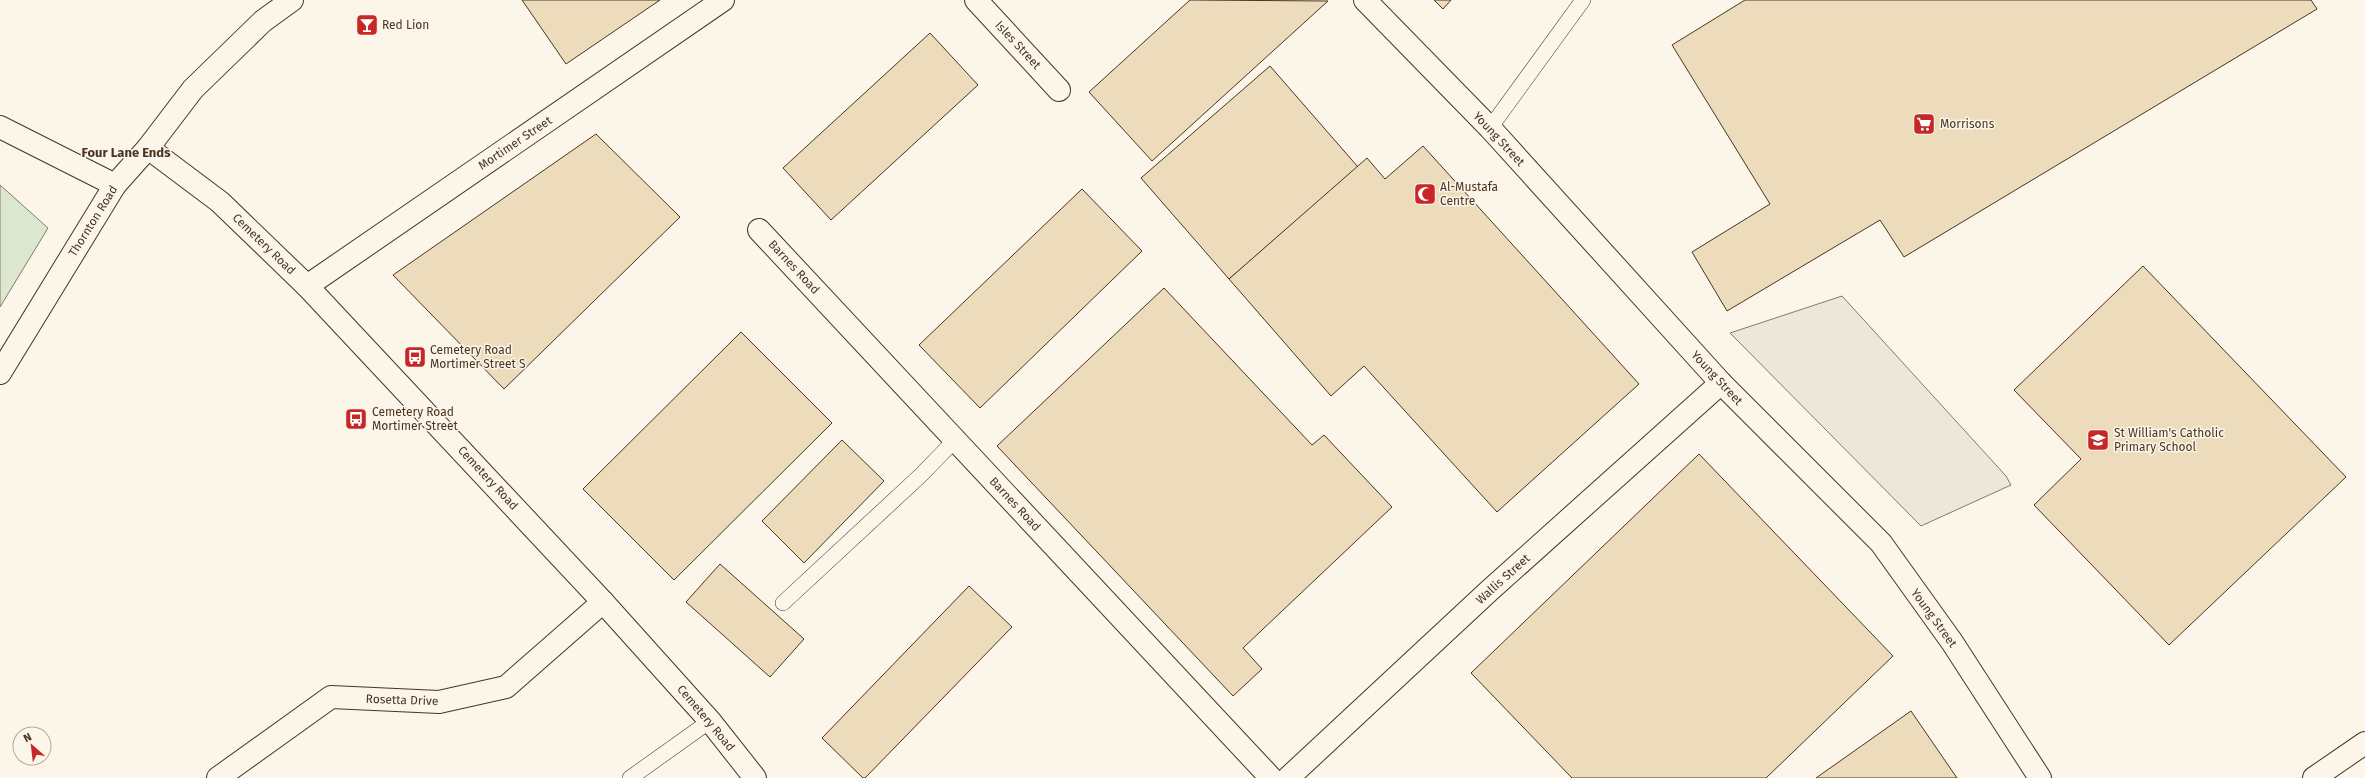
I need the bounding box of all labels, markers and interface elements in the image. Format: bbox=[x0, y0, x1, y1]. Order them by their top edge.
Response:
bar icon: Red Lion bbox=[354, 12, 380, 38]
place label: Red Lion bbox=[382, 18, 429, 32]
street label: Isles Street bbox=[992, 18, 1044, 72]
street label: Young Street bbox=[1470, 109, 1528, 169]
supermarket icon: Morrisons bbox=[1911, 111, 1937, 137]
street label: Mortimer Street bbox=[475, 113, 555, 173]
place label: Morrisons bbox=[1940, 117, 1995, 131]
district label: Four Lane Ends bbox=[82, 145, 171, 160]
place label: Al-Mustafa Centre bbox=[1440, 180, 1498, 208]
mosque icon: Al-Mustafa Centre bbox=[1412, 181, 1438, 207]
street label: Thornton Road bbox=[66, 183, 120, 259]
street label: Cemetery Road bbox=[230, 211, 298, 277]
street label: Barnes Road bbox=[766, 237, 822, 297]
place label: Cemetery Road Mortimer Street S bbox=[430, 343, 526, 371]
bus stop icon: Cemetery Road Mortimer Street S bbox=[402, 344, 428, 370]
street label: Young Street bbox=[1688, 348, 1746, 408]
place label: Cemetery Road Mortimer Street bbox=[372, 405, 459, 433]
bus stop icon: Cemetery Road Mortimer Street bbox=[343, 406, 369, 432]
place label: St William's Catholic Primary School bbox=[2114, 426, 2224, 454]
school or university icon: St William's Catholic Primary School bbox=[2085, 427, 2111, 453]
street label: Cemetery Road bbox=[455, 443, 521, 513]
street label: Barnes Road bbox=[987, 474, 1043, 534]
street label: Wallis Street bbox=[1473, 551, 1533, 607]
street label: Young Street bbox=[1908, 586, 1960, 651]
street label: Cemetery Road bbox=[674, 682, 738, 754]
street label: Rosetta Drive bbox=[365, 692, 439, 708]
north arrow bbox=[12, 726, 52, 766]
text: N bbox=[21, 730, 34, 745]

